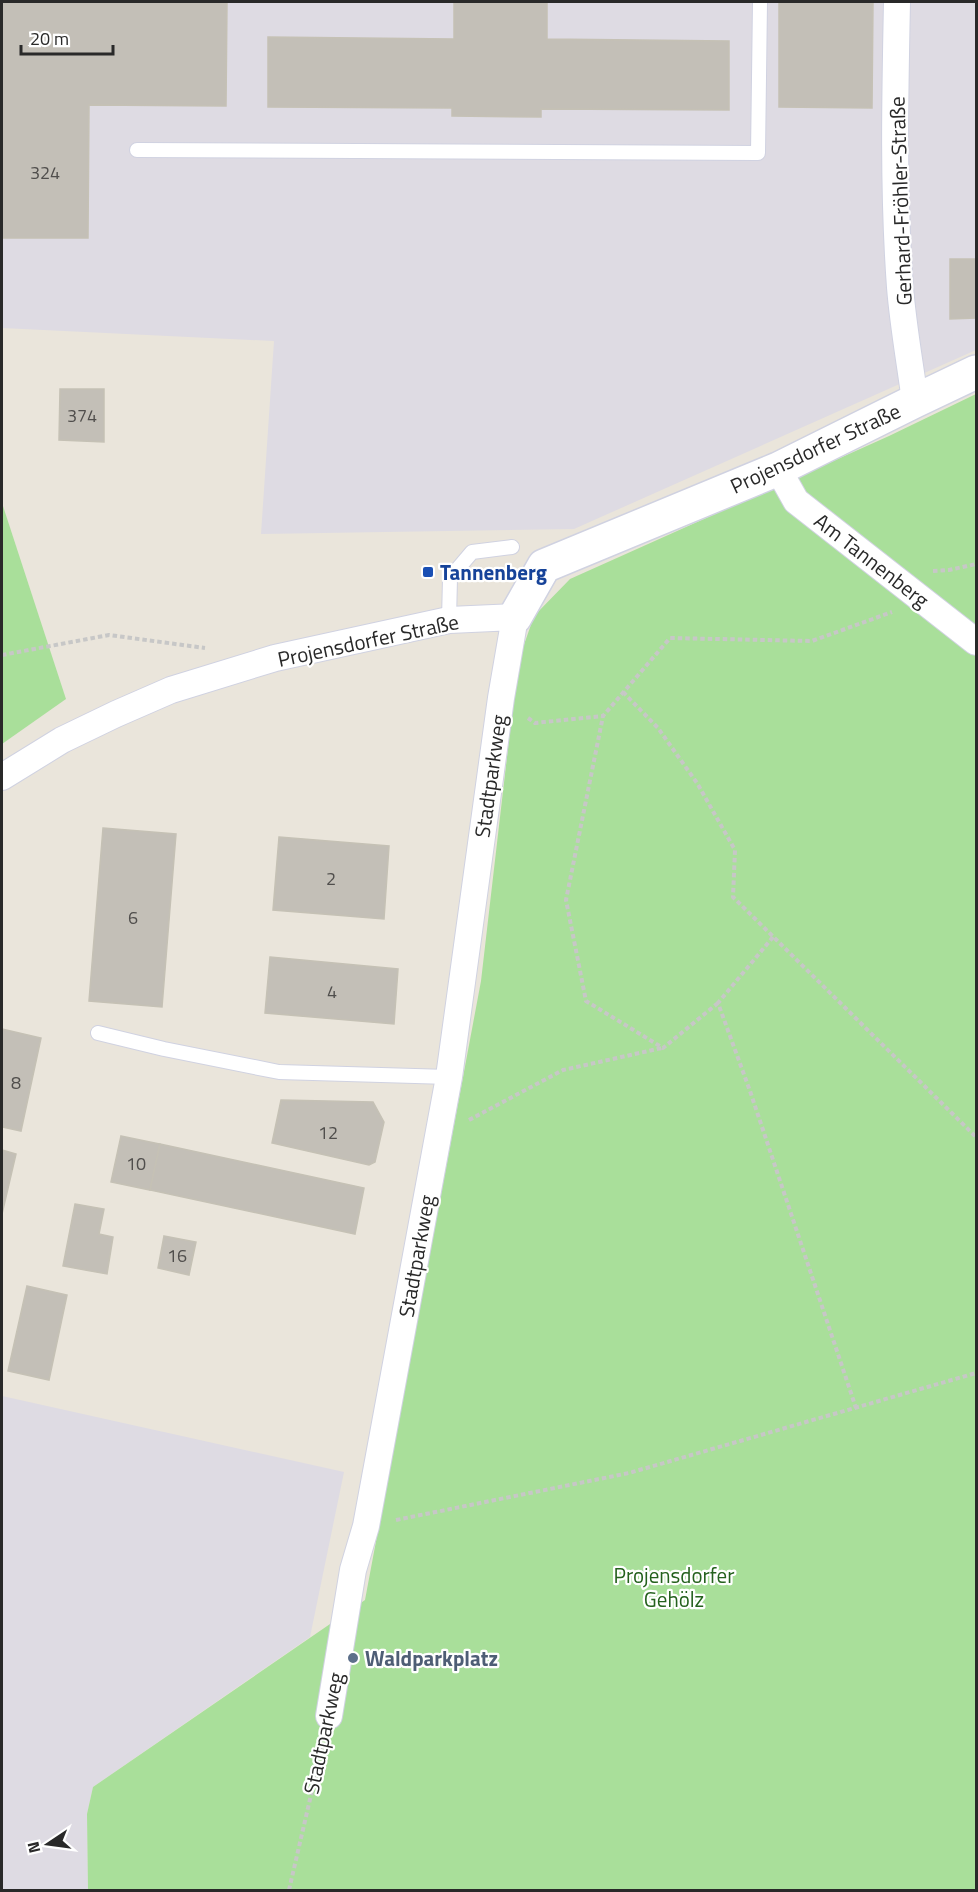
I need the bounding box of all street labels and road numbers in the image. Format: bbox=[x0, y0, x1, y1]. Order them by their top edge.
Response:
street label: Gerhard-Fröhler-Straße bbox=[880, 96, 920, 306]
street label: Projensdorfer Straße bbox=[725, 394, 905, 502]
street label: Am Tannenberg bbox=[808, 505, 937, 615]
street label: Projensdorfer Straße bbox=[274, 605, 462, 675]
street label: Stadtparkweg bbox=[466, 712, 514, 840]
street label: Stadtparkweg bbox=[389, 1192, 443, 1320]
street label: Stadtparkweg bbox=[294, 1669, 352, 1797]

